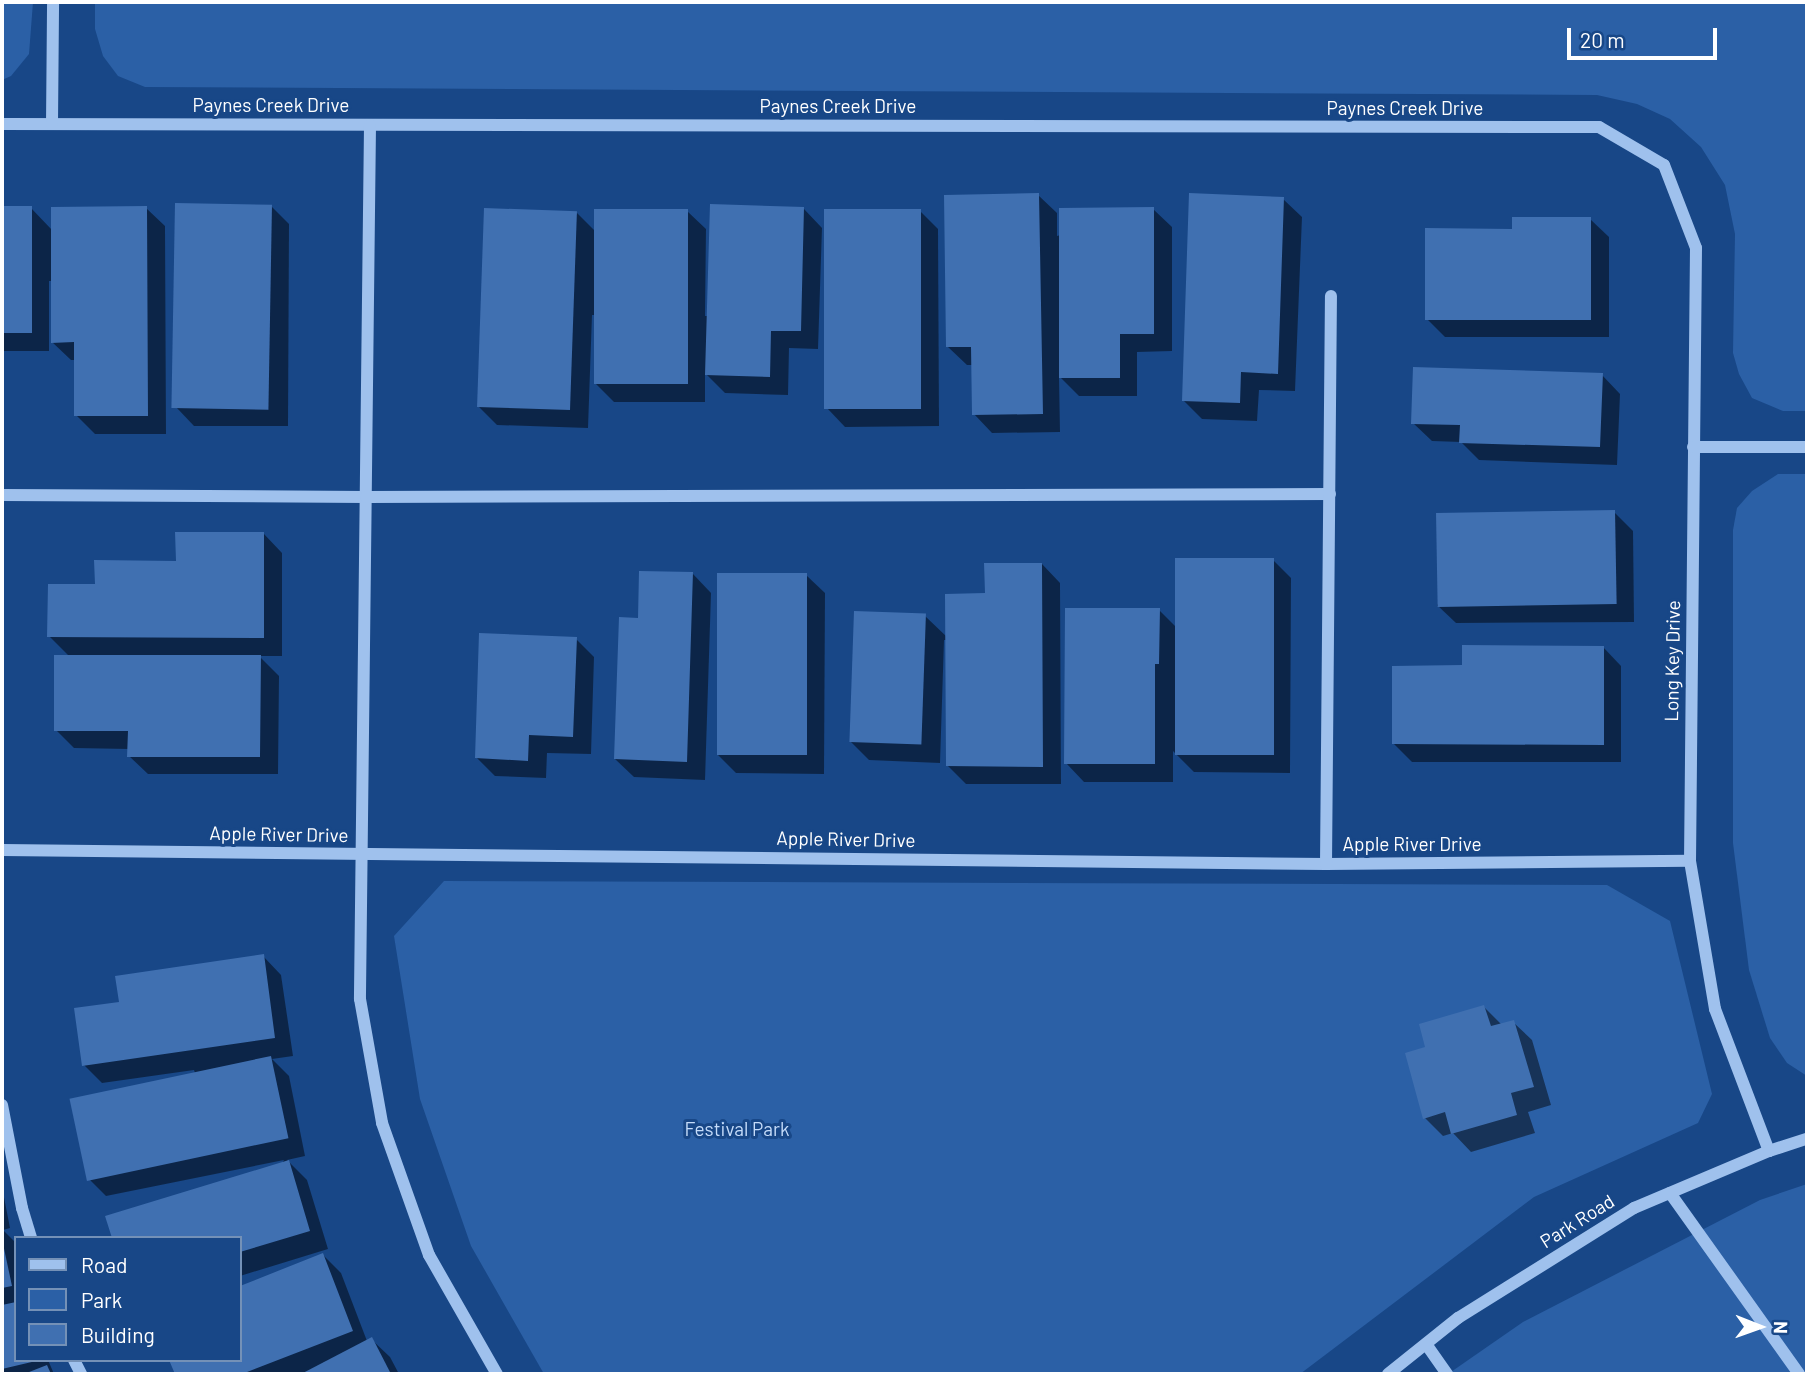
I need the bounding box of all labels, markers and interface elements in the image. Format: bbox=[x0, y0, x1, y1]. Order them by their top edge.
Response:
scale bar bbox=[1571, 14, 1722, 58]
text: 20 m bbox=[1580, 27, 1625, 52]
street label: Paynes Creek Drive bbox=[193, 94, 349, 116]
street label: Paynes Creek Drive bbox=[760, 95, 916, 117]
street label: Paynes Creek Drive bbox=[1327, 97, 1483, 119]
street label: Long Key Drive bbox=[1660, 600, 1684, 722]
street label: Apple River Drive bbox=[209, 821, 349, 847]
street label: Apple River Drive bbox=[776, 826, 916, 852]
street label: Apple River Drive bbox=[1342, 833, 1482, 855]
park label: Festival Park bbox=[685, 1118, 789, 1140]
street label: Park Road bbox=[1536, 1189, 1618, 1253]
legend bbox=[14, 1236, 242, 1362]
text: Road bbox=[81, 1252, 127, 1277]
text: Park bbox=[81, 1287, 122, 1312]
north arrow bbox=[1725, 1292, 1795, 1362]
text: N bbox=[1770, 1321, 1793, 1334]
text: Building bbox=[81, 1322, 155, 1347]

